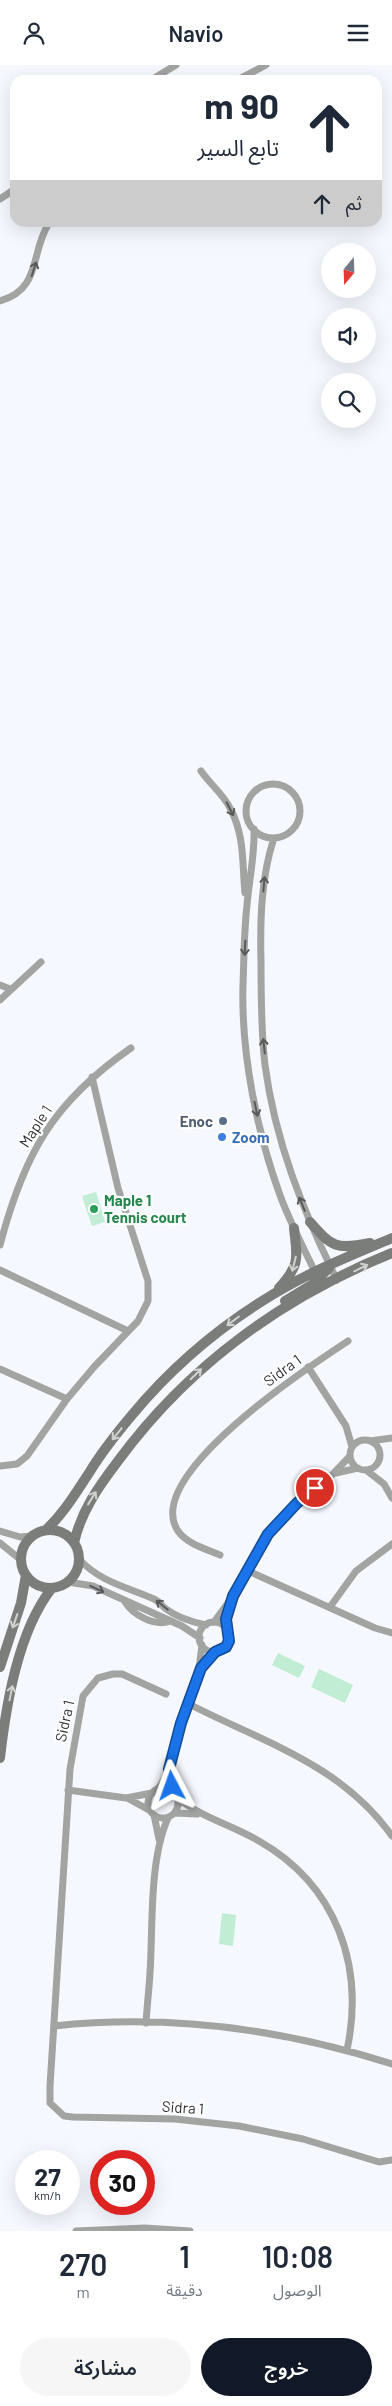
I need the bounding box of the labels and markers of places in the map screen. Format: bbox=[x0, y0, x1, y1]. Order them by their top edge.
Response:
place label: Enoc bbox=[180, 1112, 213, 1130]
marker: Enoc bbox=[217, 1115, 229, 1127]
place label: Zoom bbox=[232, 1128, 270, 1146]
marker: Zoom bbox=[216, 1131, 228, 1143]
place label: Maple 1 Tennis court bbox=[104, 1191, 187, 1226]
marker: Maple 1 Tennis court bbox=[88, 1203, 100, 1215]
pin bbox=[294, 1467, 336, 1509]

